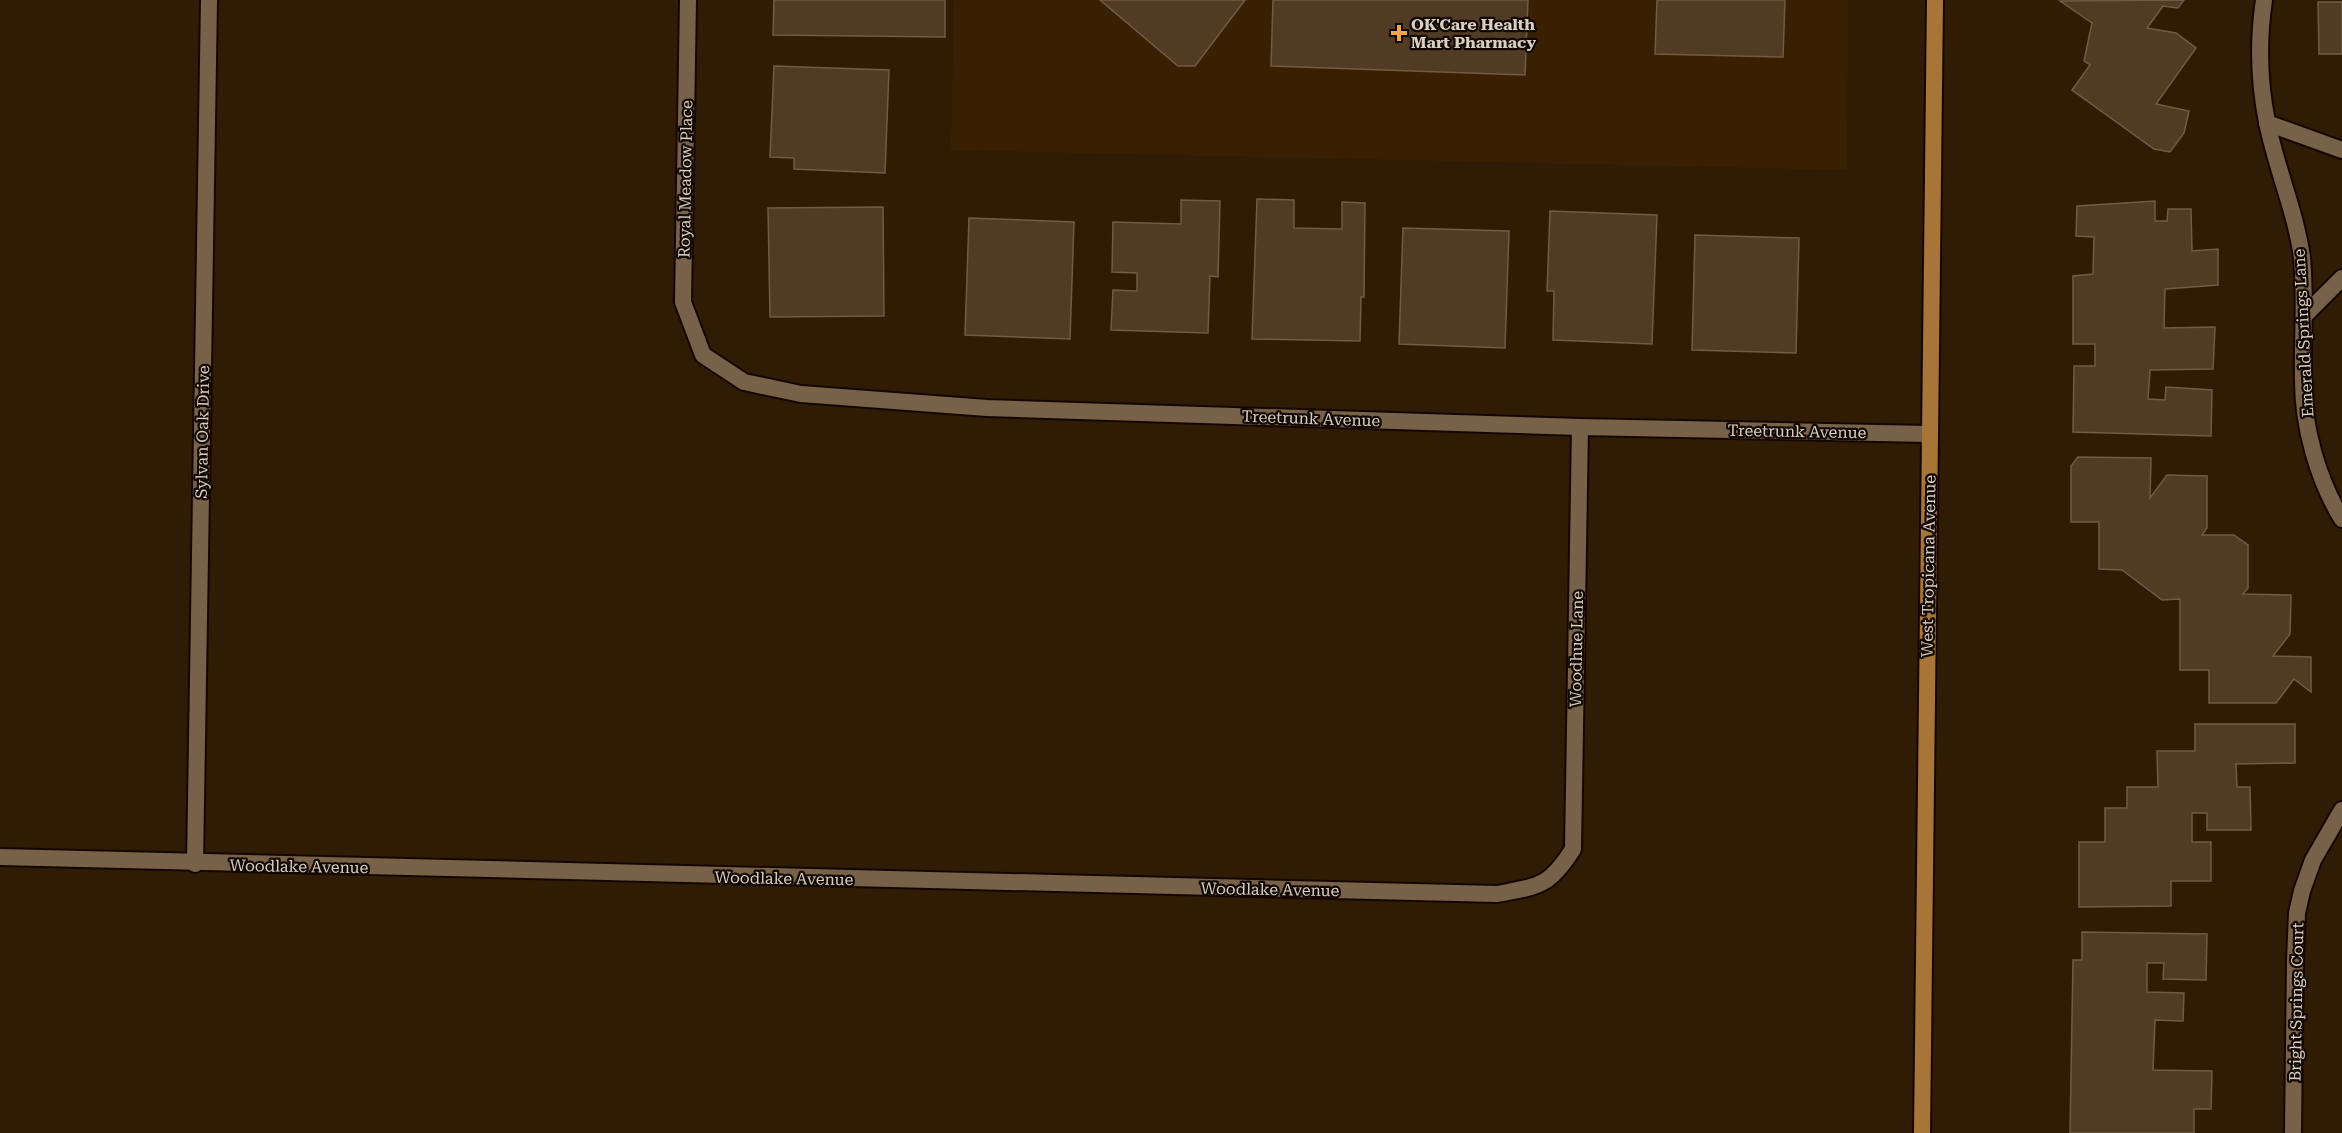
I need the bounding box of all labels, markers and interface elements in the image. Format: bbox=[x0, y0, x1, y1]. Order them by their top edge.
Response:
place label: OK'Care Health Mart Pharmacy bbox=[1411, 15, 1536, 52]
marker: OK'Care Health Mart Pharmacy bbox=[1392, 26, 1406, 40]
street label: Royal Meadow Place bbox=[675, 100, 696, 258]
street label: Emerald Springs Lane bbox=[2290, 248, 2317, 418]
street label: Sylvan Oak Drive bbox=[192, 365, 213, 499]
street label: Treetrunk Avenue bbox=[1241, 407, 1381, 430]
street label: Treetrunk Avenue bbox=[1727, 421, 1867, 442]
street label: West Tropicana Avenue bbox=[1917, 474, 1940, 657]
street label: Woodhue Lane bbox=[1566, 590, 1587, 707]
street label: Woodlake Avenue bbox=[229, 856, 369, 877]
street label: Woodlake Avenue bbox=[714, 868, 854, 889]
street label: Woodlake Avenue bbox=[1200, 879, 1340, 900]
street label: Bright Springs Court bbox=[2286, 922, 2307, 1082]

